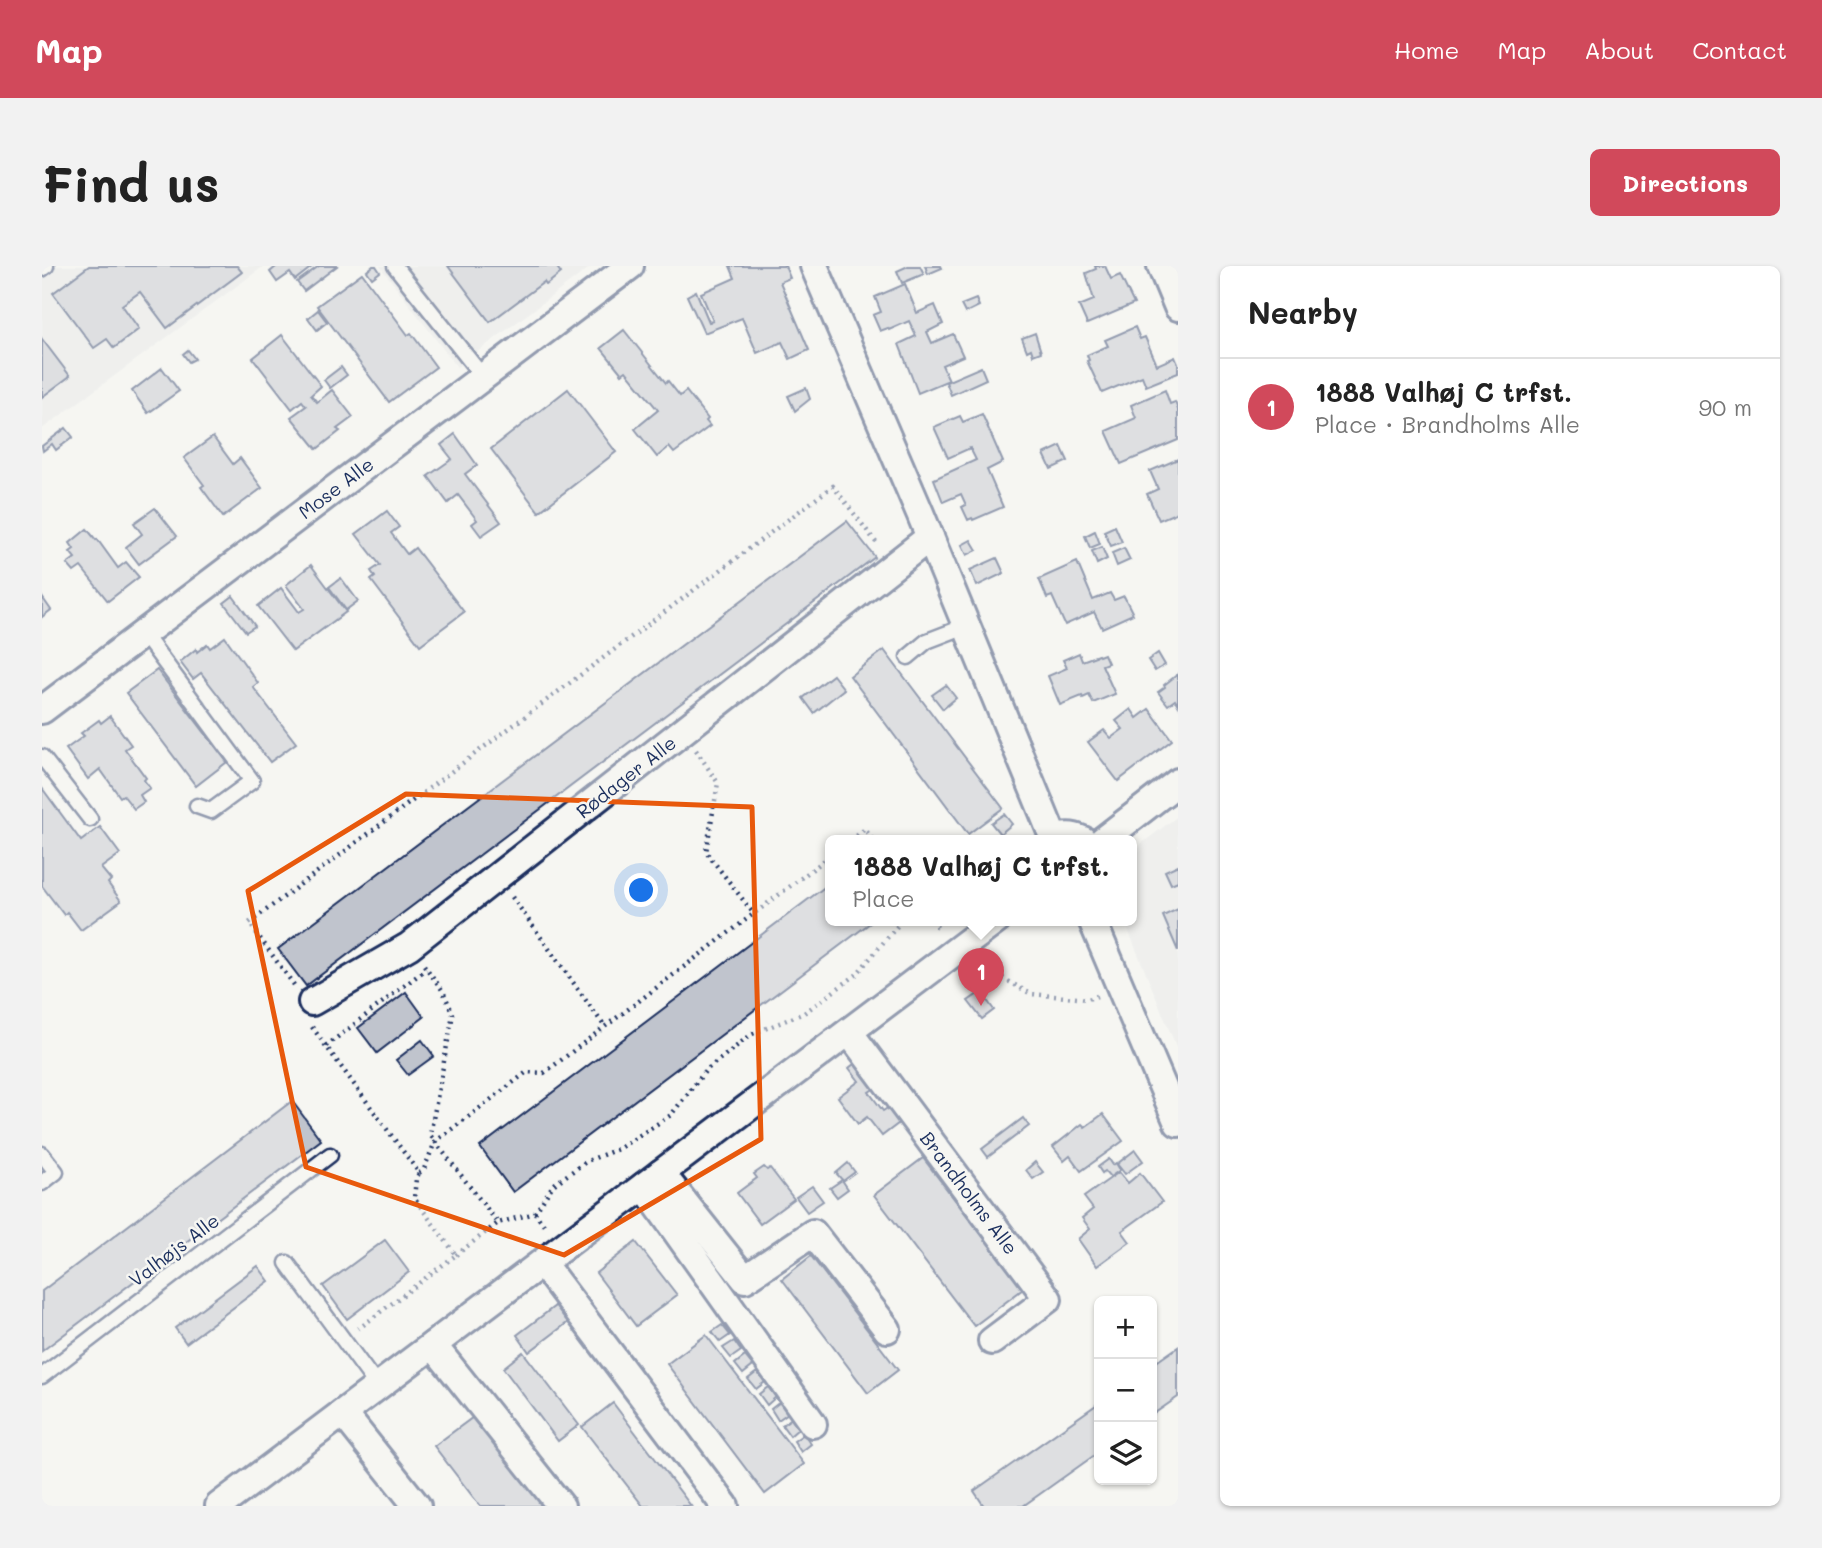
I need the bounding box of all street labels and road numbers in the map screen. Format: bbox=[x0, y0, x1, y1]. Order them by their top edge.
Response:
street label: Mose Alle bbox=[293, 451, 378, 524]
street label: Rødager Alle bbox=[571, 730, 681, 823]
street label: Brandholms Alle bbox=[915, 1126, 1024, 1259]
street label: Valhøjs Alle bbox=[123, 1207, 224, 1292]

